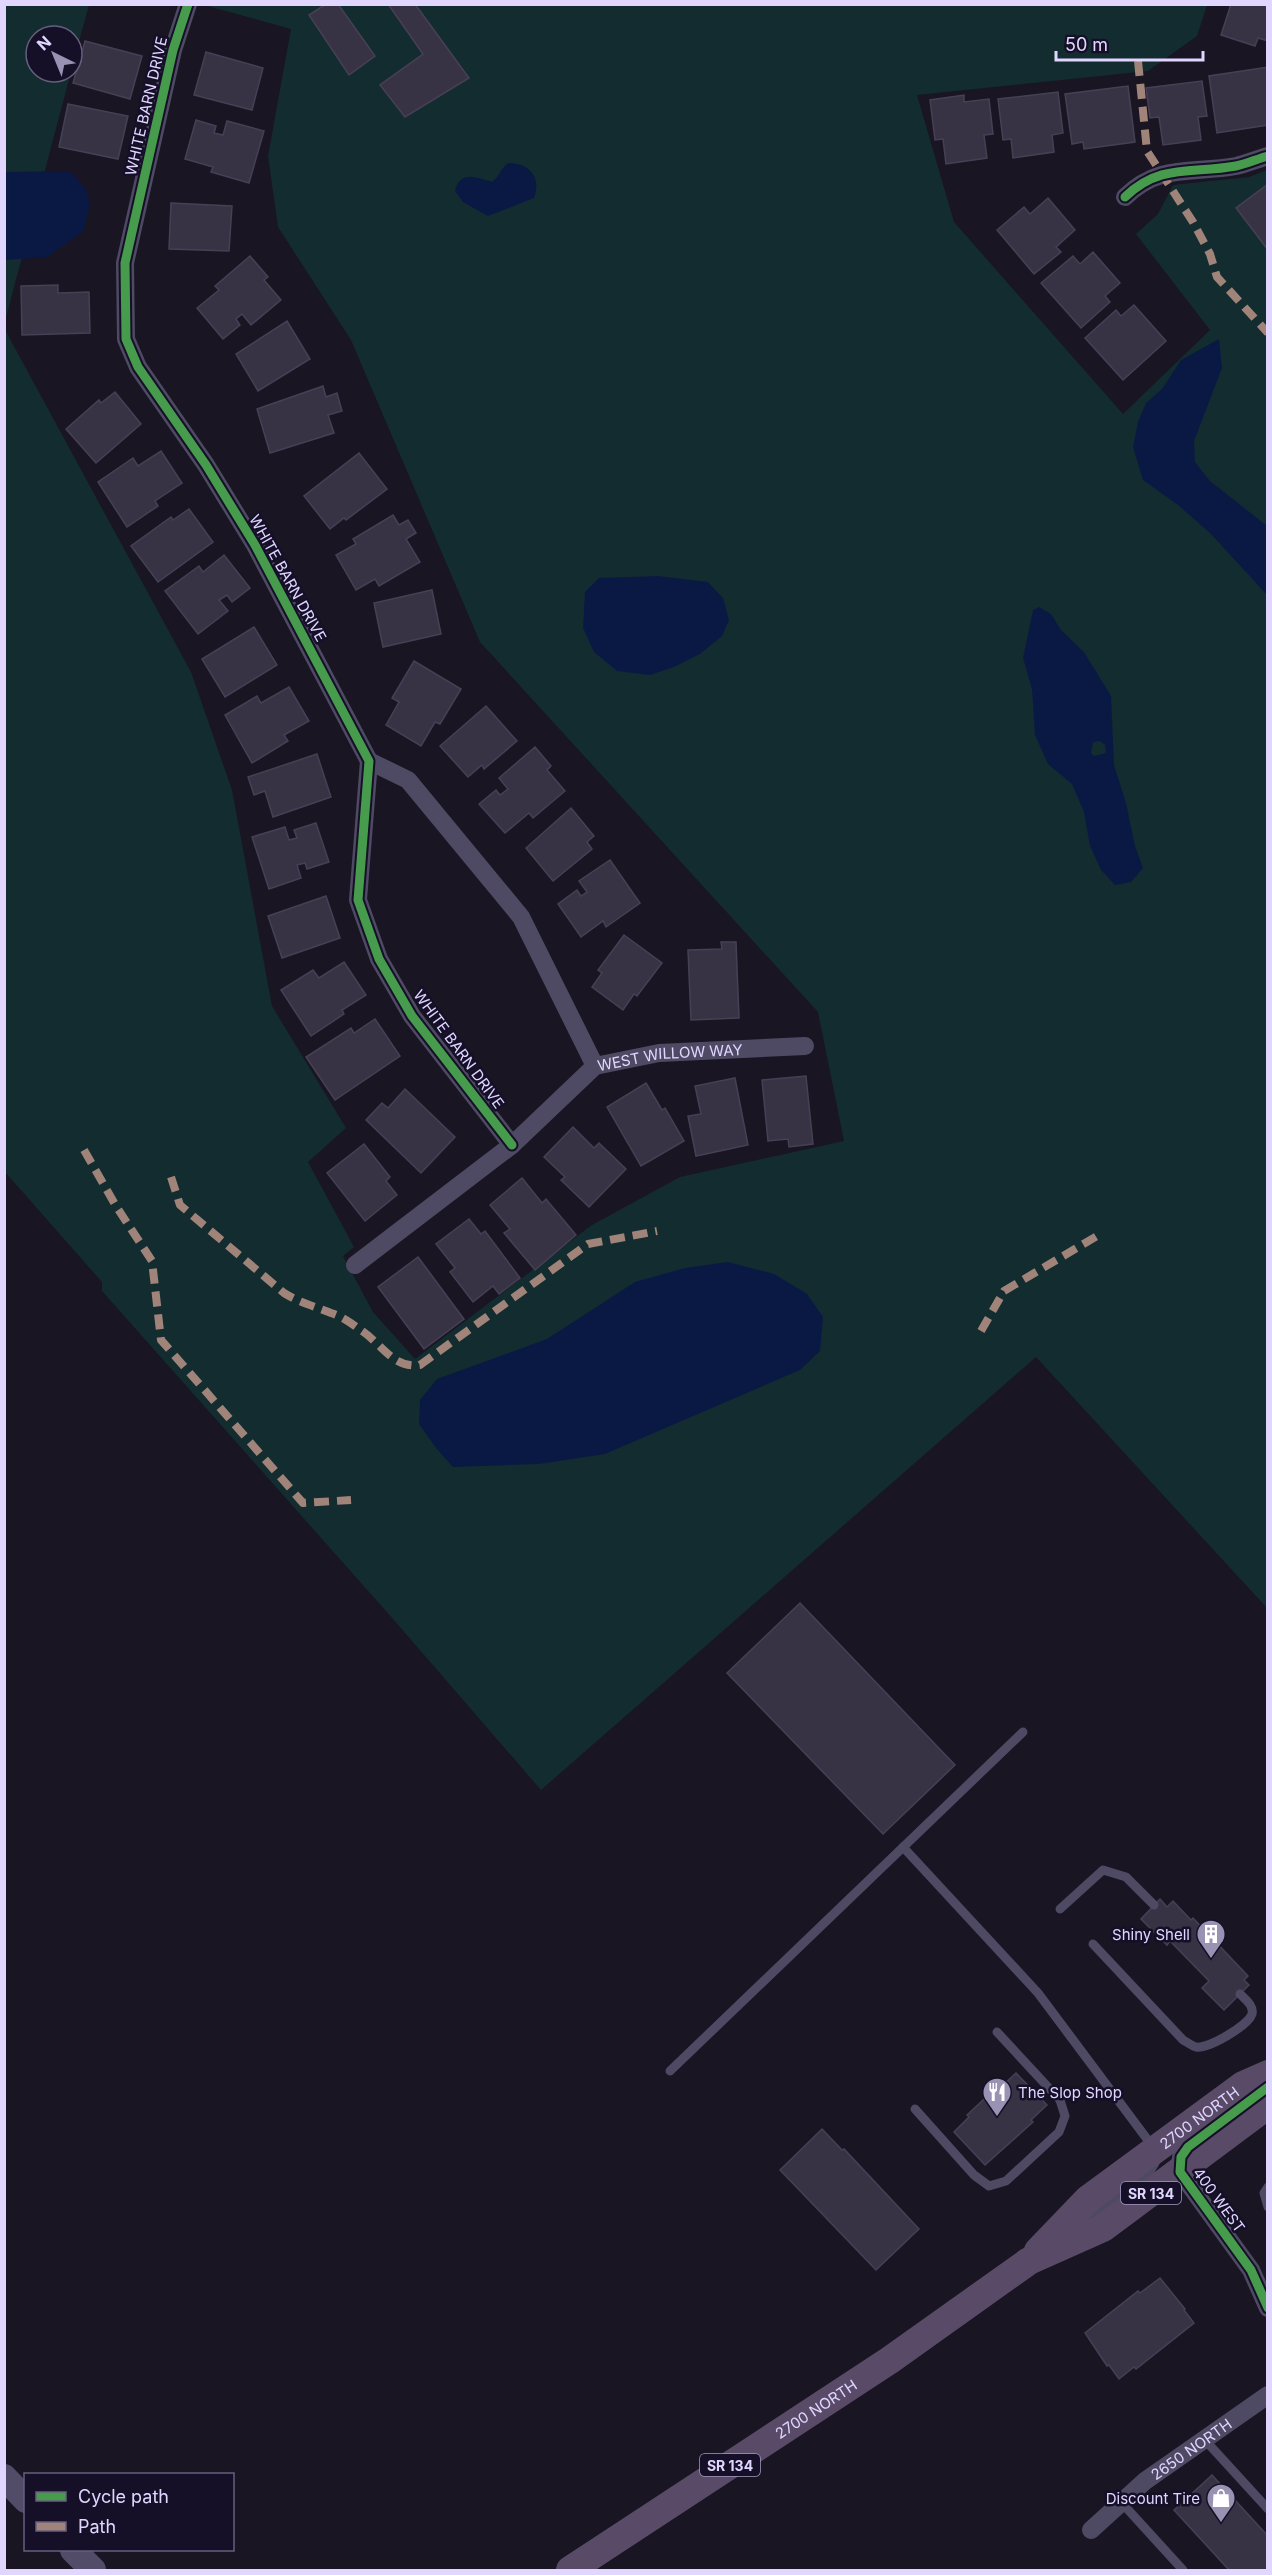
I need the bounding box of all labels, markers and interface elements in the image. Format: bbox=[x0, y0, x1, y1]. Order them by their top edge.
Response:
north arrow bbox=[24, 24, 84, 84]
scale bar bbox=[1056, 24, 1203, 62]
text: N bbox=[32, 32, 55, 55]
text: 50 m bbox=[1065, 34, 1108, 55]
street label: WHITE BARN DRIVE bbox=[121, 35, 171, 177]
street label: WHITE BARN DRIVE bbox=[245, 511, 331, 645]
street label: WHITE BARN DRIVE bbox=[410, 986, 508, 1112]
street label: WEST WILLOW WAY bbox=[596, 1039, 743, 1075]
building icon: Shiny Shell bbox=[1195, 1918, 1227, 1960]
place label: Shiny Shell bbox=[1112, 1925, 1190, 1944]
restaurant icon: The Slop Shop bbox=[981, 2076, 1013, 2118]
street label: 2700 NORTH bbox=[1156, 2082, 1242, 2153]
place label: The Slop Shop bbox=[1018, 2083, 1122, 2102]
street label: 400 WEST bbox=[1189, 2164, 1249, 2236]
road number: SR 134 bbox=[1121, 2182, 1181, 2204]
street label: 2700 NORTH bbox=[771, 2375, 860, 2442]
street label: 2650 NORTH bbox=[1147, 2414, 1235, 2484]
road number: SR 134 bbox=[700, 2454, 760, 2476]
legend bbox=[24, 2473, 234, 2551]
shop icon: Discount Tire bbox=[1205, 2482, 1237, 2524]
text: Cycle path bbox=[78, 2486, 169, 2507]
place label: Discount Tire bbox=[1106, 2489, 1200, 2508]
text: Path bbox=[78, 2516, 116, 2537]

